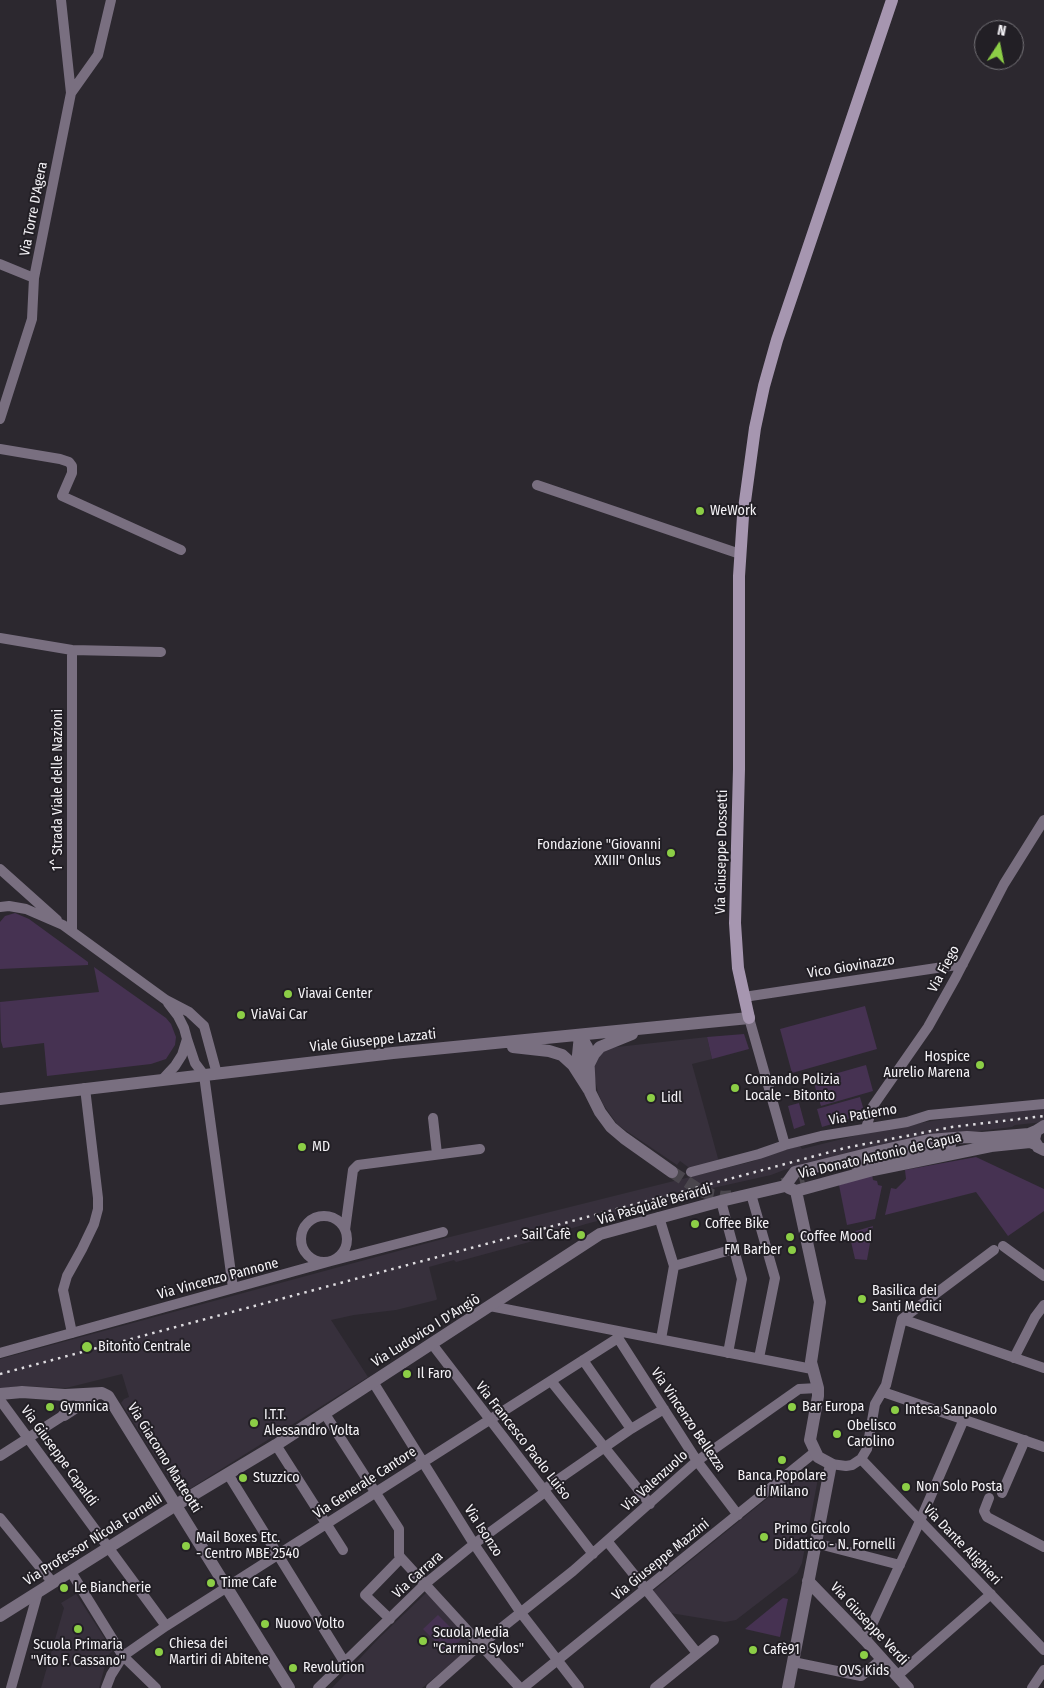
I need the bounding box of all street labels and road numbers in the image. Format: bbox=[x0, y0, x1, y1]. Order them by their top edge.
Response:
street label: Via Torre D'Agera bbox=[17, 160, 51, 258]
street label: 1^ Strada Viale delle Nazioni bbox=[50, 709, 66, 871]
street label: Via Giuseppe Dossetti bbox=[713, 790, 731, 914]
street label: Via Fiego bbox=[925, 943, 963, 995]
street label: Vico Giovinazzo bbox=[806, 952, 896, 982]
street label: Viale Giuseppe Lazzati bbox=[309, 1026, 437, 1056]
street label: Via Patierno bbox=[828, 1101, 898, 1129]
street label: Via Donato Antonio de Capua bbox=[797, 1129, 963, 1183]
street label: Via Pasquale Berardi bbox=[595, 1181, 713, 1229]
street label: Via Vincenzo Pannone bbox=[156, 1255, 280, 1303]
street label: Via Ludovico I D'Angiò bbox=[369, 1291, 483, 1371]
street label: Via Vincenzo Bellezza bbox=[647, 1365, 729, 1475]
street label: Via Francesco Paolo Luiso bbox=[472, 1379, 574, 1503]
street label: Via Giacomo Matteotti bbox=[123, 1400, 205, 1516]
street label: Via Giuseppe Capaldi bbox=[17, 1402, 101, 1510]
street label: Via Generale Cantore bbox=[310, 1443, 420, 1523]
street label: Via Valenzuolo bbox=[619, 1447, 691, 1515]
street label: Via Professor Nicola Fornelli bbox=[21, 1490, 165, 1590]
street label: Via Dante Alighieri bbox=[919, 1501, 1005, 1589]
street label: Via Isonzo bbox=[460, 1502, 506, 1560]
street label: Via Giuseppe Mazzini bbox=[609, 1516, 713, 1604]
street label: Via Carrara bbox=[389, 1548, 447, 1602]
street label: Via Giuseppe Verdi bbox=[826, 1579, 912, 1669]

